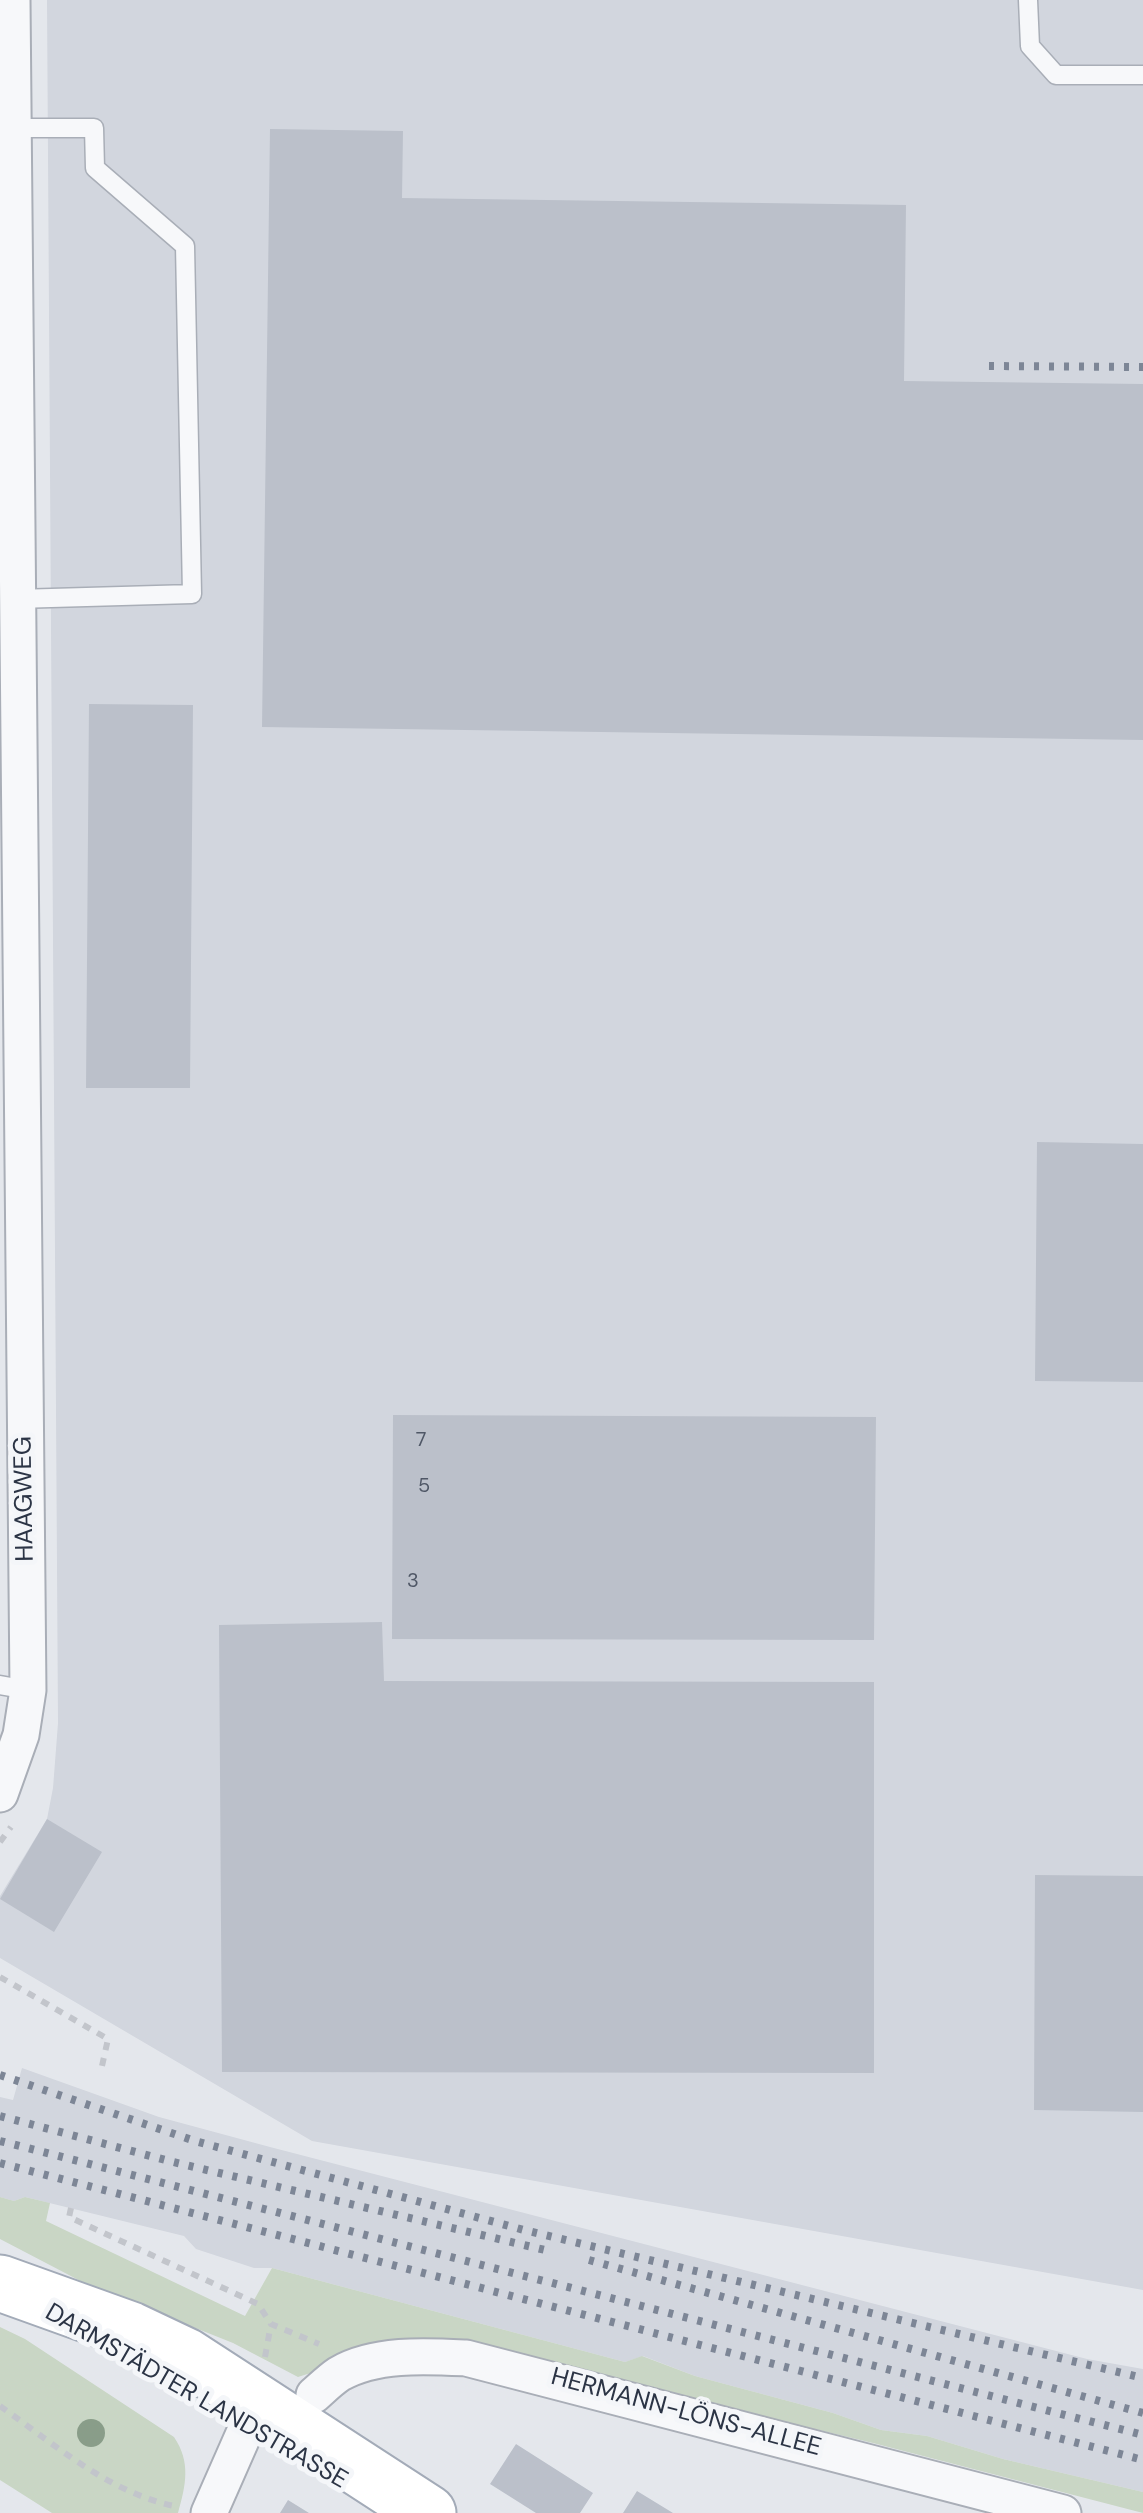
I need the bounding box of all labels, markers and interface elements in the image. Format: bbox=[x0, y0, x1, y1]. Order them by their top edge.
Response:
house number: 7 bbox=[416, 1429, 426, 1453]
street label: HAAGWEG bbox=[9, 1436, 41, 1562]
house number: 5 bbox=[418, 1475, 430, 1499]
house number: 3 bbox=[407, 1570, 419, 1594]
street label: DARMSTÄDTER LANDSTRASSE bbox=[40, 2298, 352, 2496]
street label: HERMANN-LÖNS-ALLEE bbox=[548, 2362, 824, 2464]

